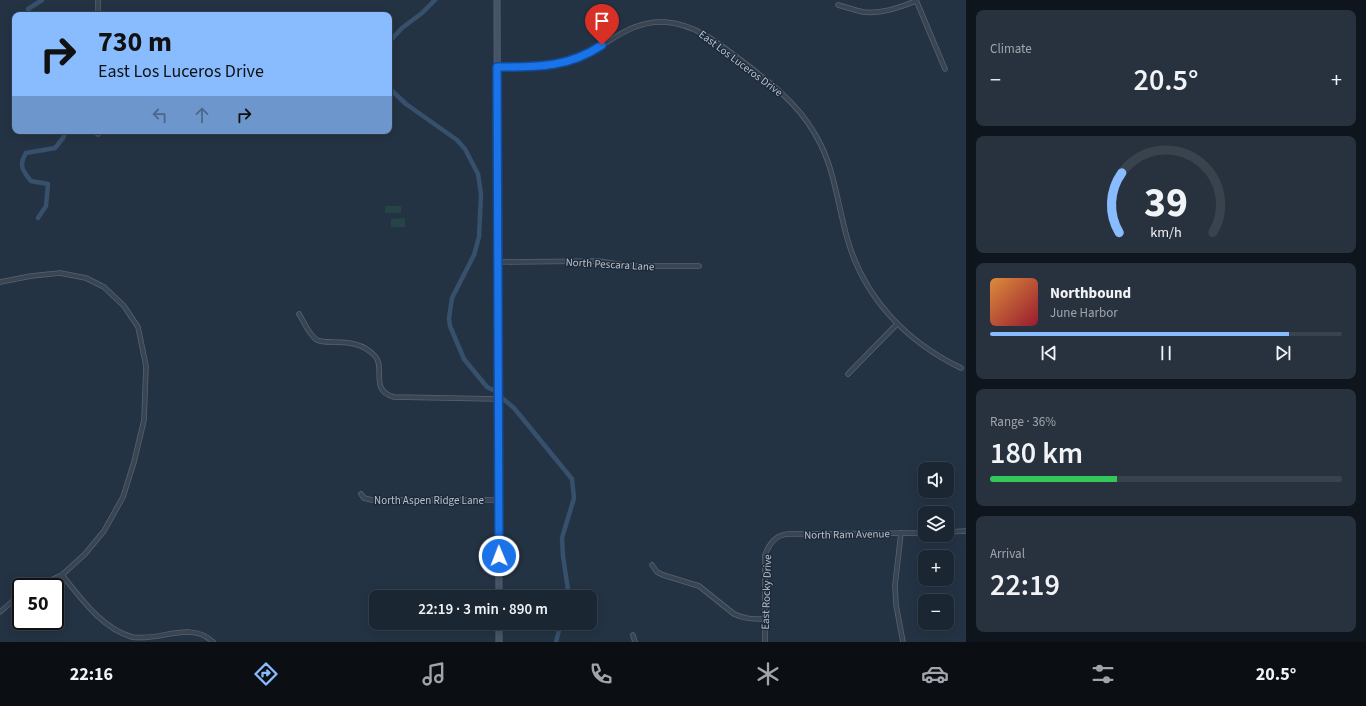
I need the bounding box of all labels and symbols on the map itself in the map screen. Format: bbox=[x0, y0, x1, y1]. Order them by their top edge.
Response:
pin bbox=[585, 4, 619, 45]
street label: East Los Luceros Drive bbox=[696, 27, 786, 100]
street label: North Pescara Lane bbox=[565, 255, 655, 274]
street label: North Aspen Ridge Lane bbox=[374, 493, 484, 508]
street label: North Ram Avenue bbox=[804, 526, 891, 543]
position arrow bbox=[478, 535, 520, 577]
street label: East Rocky Drive bbox=[758, 554, 775, 630]
speed limit sign: 50 bbox=[12, 578, 64, 630]

